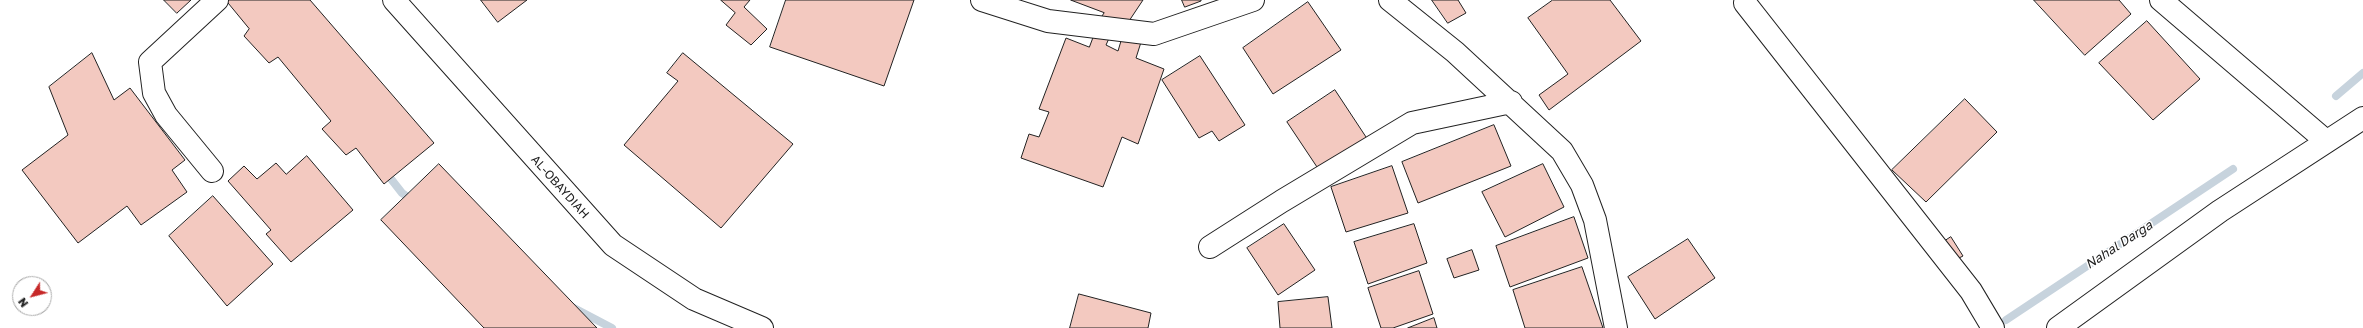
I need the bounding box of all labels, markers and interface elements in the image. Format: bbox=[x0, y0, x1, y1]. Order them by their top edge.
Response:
street label: AL-OBAYDIAH bbox=[528, 152, 592, 222]
water label: Nahal Darga bbox=[2083, 218, 2155, 272]
north arrow bbox=[12, 276, 52, 316]
text: N bbox=[15, 296, 30, 310]

